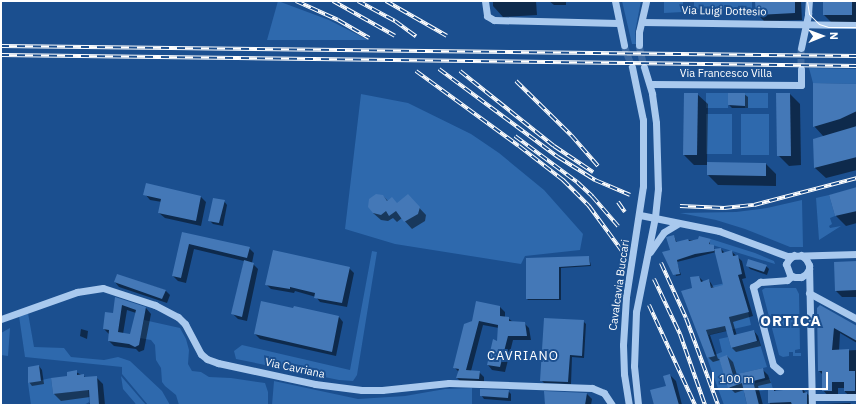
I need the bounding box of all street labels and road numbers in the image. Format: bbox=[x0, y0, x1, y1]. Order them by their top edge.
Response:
street label: Via Luigi Dottesio bbox=[681, 4, 767, 18]
street label: Via Francesco Villa bbox=[680, 66, 772, 80]
street label: Cavalcavia Buccari bbox=[606, 239, 632, 331]
street label: Via Cavriana bbox=[264, 355, 326, 381]

